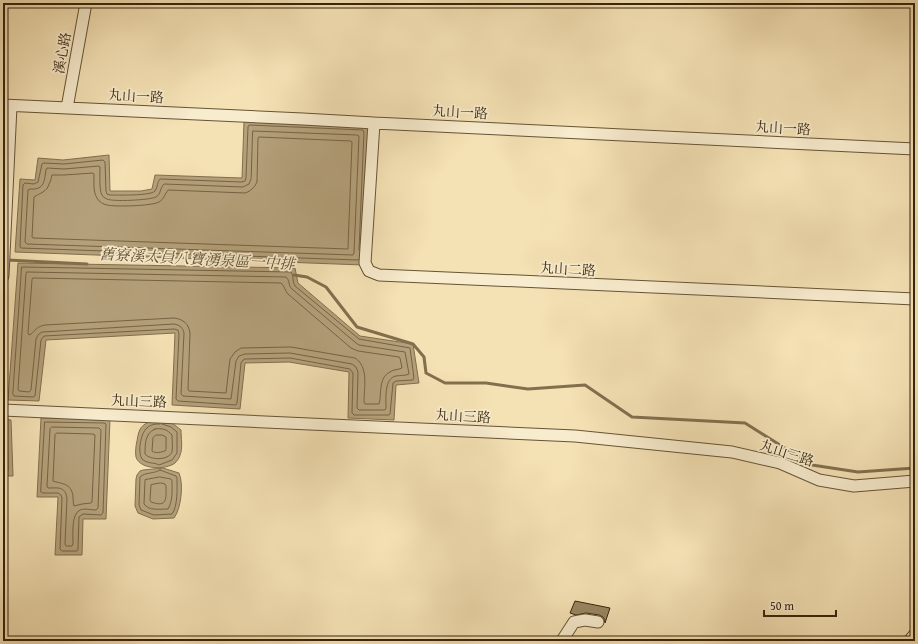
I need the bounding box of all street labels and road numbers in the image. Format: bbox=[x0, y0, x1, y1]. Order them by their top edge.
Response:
street label: 溪心路 bbox=[49, 31, 75, 75]
street label: 丸山一路 bbox=[108, 85, 164, 107]
street label: 丸山一路 bbox=[432, 101, 488, 123]
street label: 丸山一路 bbox=[755, 117, 811, 139]
street label: 丸山二路 bbox=[540, 258, 596, 280]
street label: 丸山三路 bbox=[111, 390, 167, 412]
street label: 丸山三路 bbox=[435, 405, 491, 427]
street label: 丸山三路 bbox=[757, 435, 817, 471]

